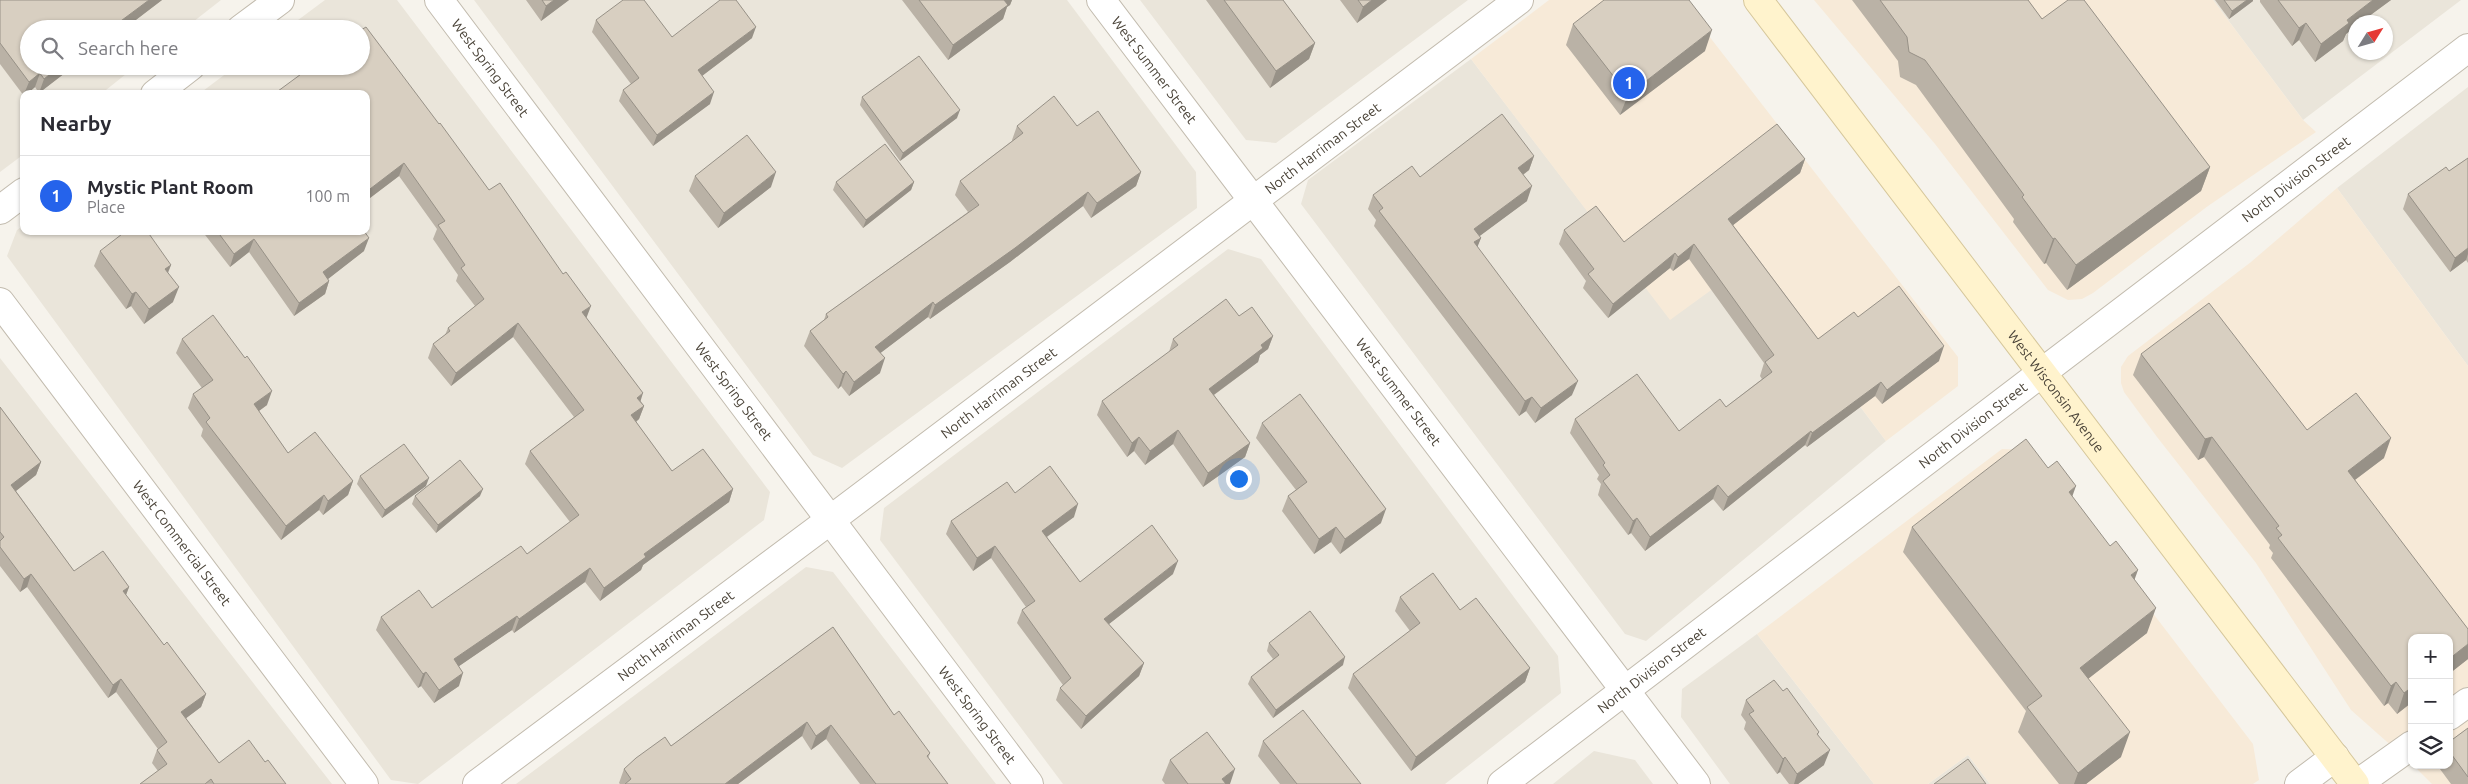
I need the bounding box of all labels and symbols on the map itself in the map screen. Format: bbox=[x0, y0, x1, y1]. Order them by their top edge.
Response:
street label: West Summer Street bbox=[1108, 13, 1200, 127]
north arrow bbox=[2348, 15, 2393, 60]
street label: West Spring Street bbox=[448, 16, 532, 120]
pin: 1 bbox=[1613, 64, 1645, 102]
street label: North Harriman Street bbox=[1262, 99, 1384, 197]
street label: North Division Street bbox=[2239, 133, 2353, 225]
street label: West Wisconsin Avenue bbox=[2005, 327, 2107, 455]
street label: West Summer Street bbox=[1353, 335, 1444, 449]
street label: West Spring Street bbox=[692, 340, 776, 444]
street label: North Harriman Street bbox=[938, 344, 1060, 442]
street label: North Division Street bbox=[1916, 379, 2031, 472]
your location bbox=[1226, 466, 1252, 492]
street label: West Commercial Street bbox=[130, 477, 235, 609]
street label: North Harriman Street bbox=[614, 587, 737, 684]
street label: North Division Street bbox=[1594, 623, 1709, 716]
street label: West Spring Street bbox=[935, 663, 1019, 767]

